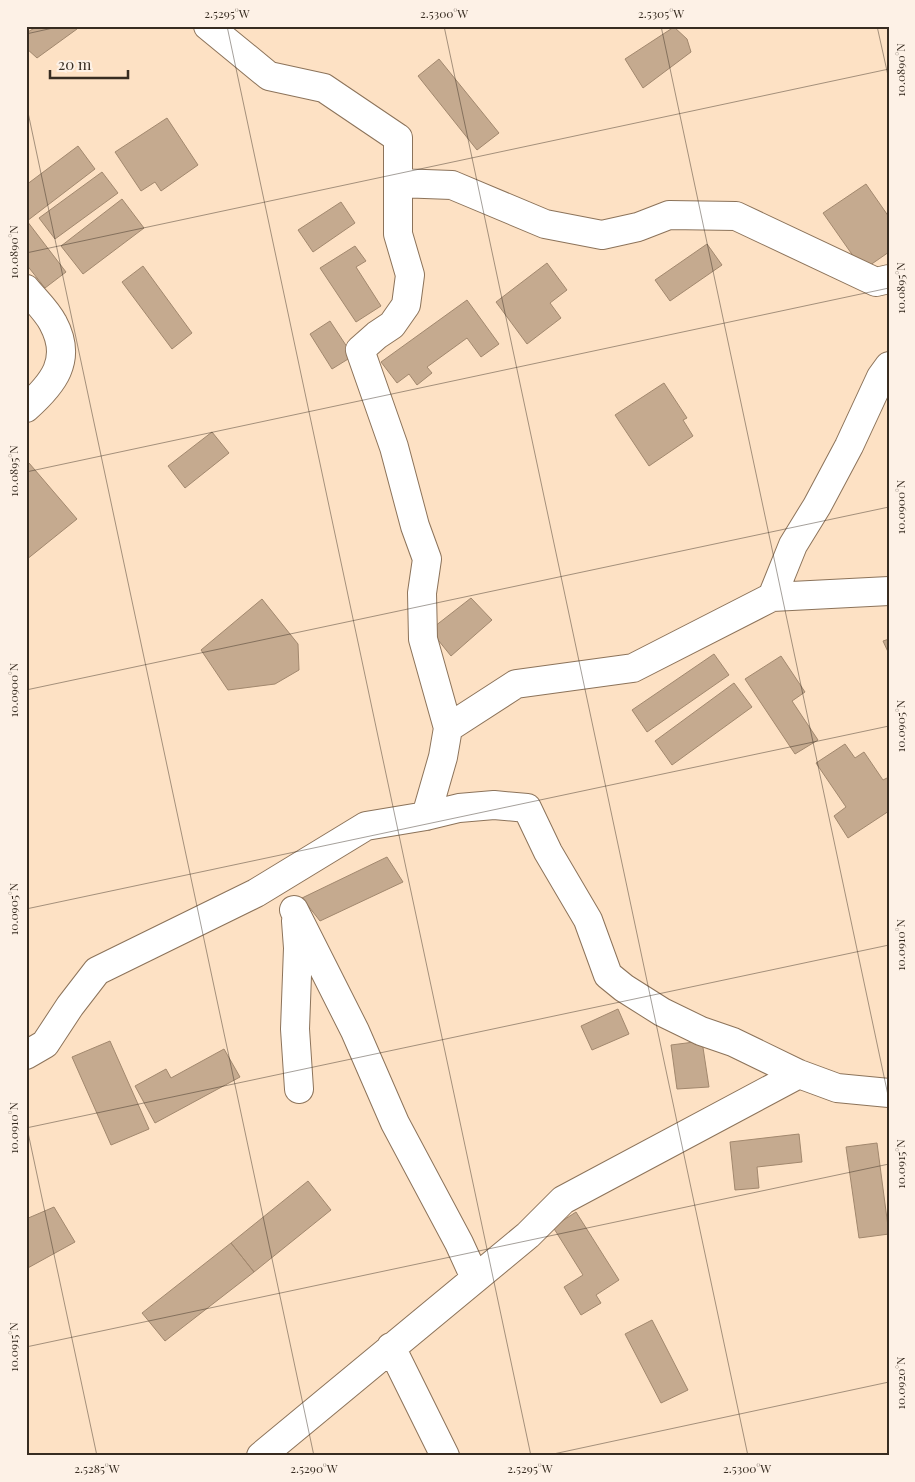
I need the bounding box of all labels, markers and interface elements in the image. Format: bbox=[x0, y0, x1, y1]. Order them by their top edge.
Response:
text: 2.5295°W bbox=[204, 5, 250, 21]
text: 2.5300°W bbox=[420, 5, 468, 21]
text: 2.5305°W bbox=[638, 5, 684, 21]
text: 10.0890°N bbox=[892, 43, 908, 97]
scale bar bbox=[50, 48, 128, 80]
text: 20 m bbox=[58, 54, 92, 74]
text: 10.0890°N bbox=[5, 225, 21, 279]
text: 10.0895°N bbox=[892, 262, 908, 314]
text: 10.0895°N bbox=[5, 445, 21, 497]
text: 10.0900°N bbox=[892, 479, 908, 534]
text: 10.0900°N bbox=[5, 662, 21, 717]
text: 10.0905°N bbox=[892, 699, 908, 752]
text: 10.0905°N bbox=[5, 882, 21, 935]
text: 10.0910°N bbox=[892, 919, 908, 971]
text: 10.0910°N bbox=[5, 1102, 21, 1154]
text: 10.0915°N bbox=[892, 1139, 908, 1189]
text: 10.0915°N bbox=[5, 1322, 21, 1372]
text: 10.0920°N bbox=[892, 1356, 908, 1410]
text: 2.5285°W bbox=[74, 1460, 120, 1476]
text: 2.5290°W bbox=[290, 1460, 338, 1476]
text: 2.5295°W bbox=[507, 1460, 553, 1476]
text: 2.5300°W bbox=[723, 1460, 771, 1476]

